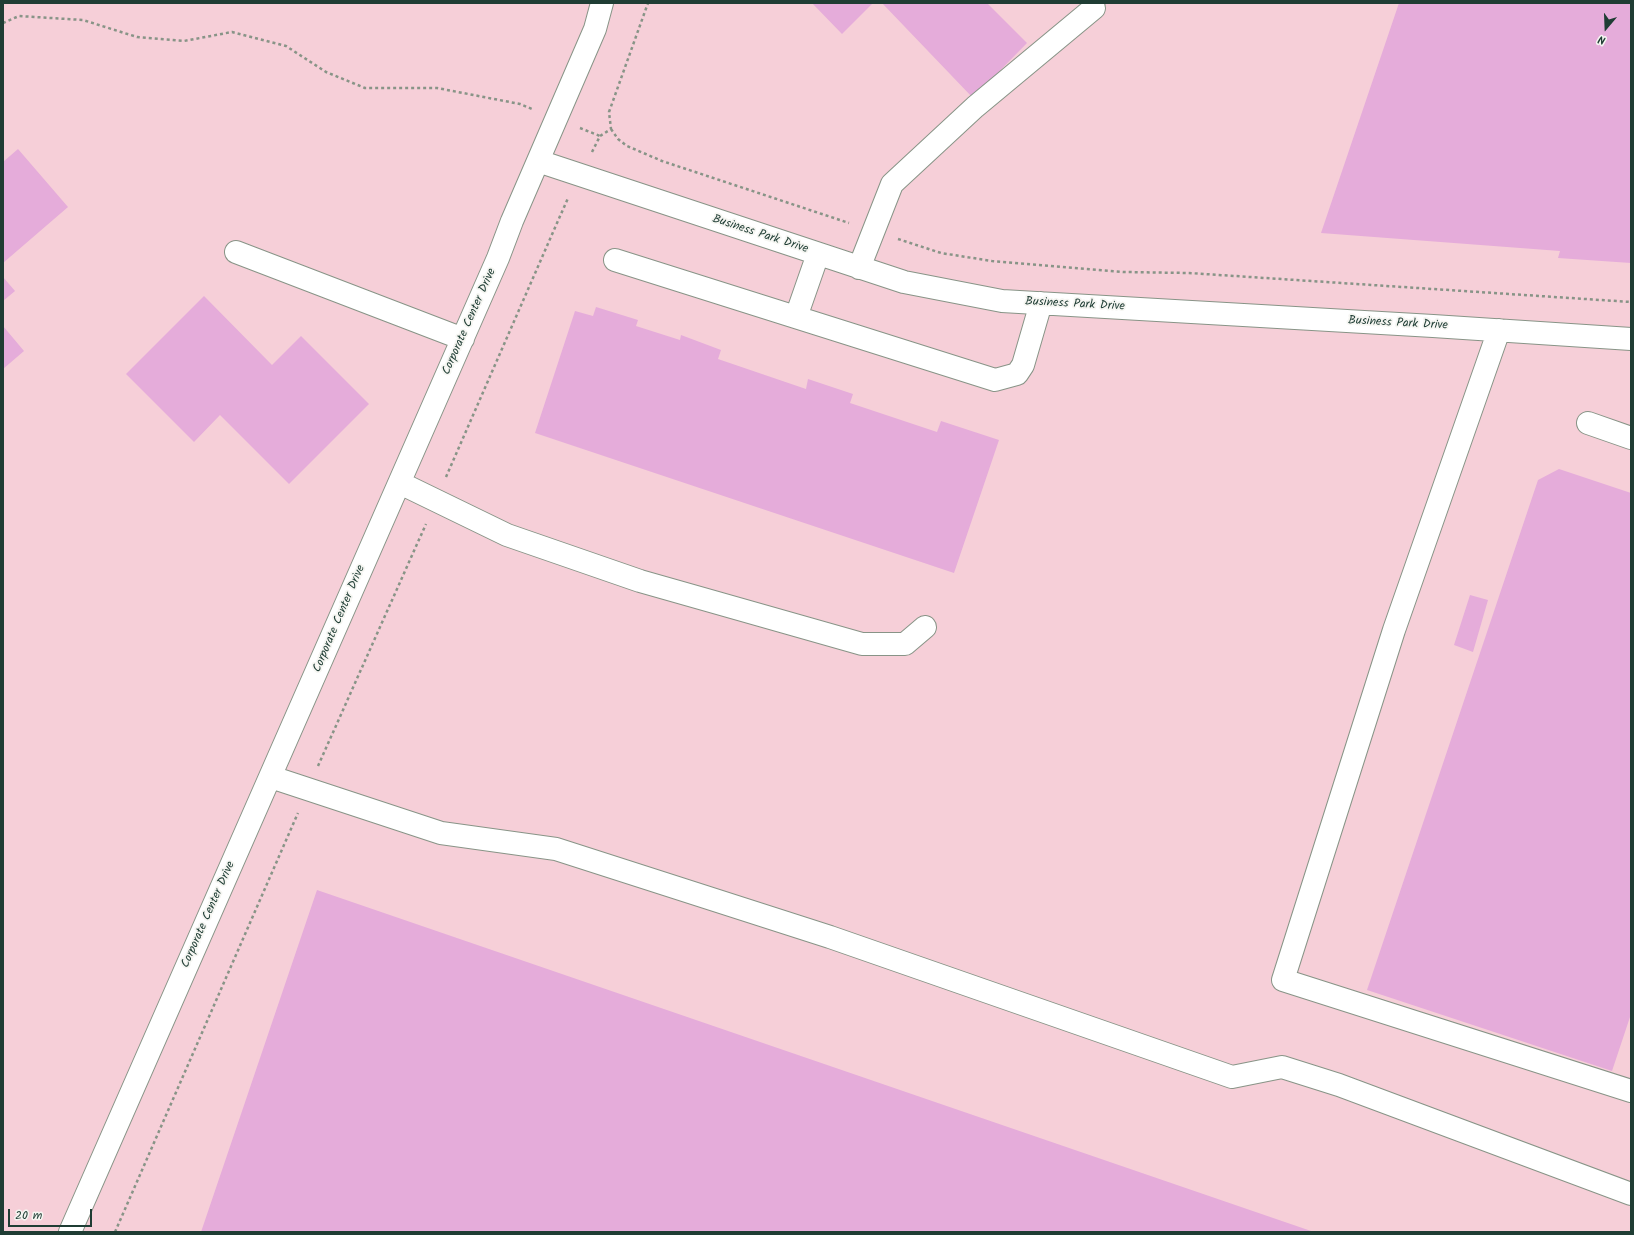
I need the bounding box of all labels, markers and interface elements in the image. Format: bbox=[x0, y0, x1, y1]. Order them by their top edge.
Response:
north arrow bbox=[1586, 8, 1626, 48]
text: N bbox=[1596, 30, 1608, 49]
street label: Business Park Drive bbox=[710, 213, 810, 257]
street label: Corporate Center Drive bbox=[440, 267, 500, 377]
street label: Business Park Drive bbox=[1025, 295, 1125, 315]
street label: Business Park Drive bbox=[1348, 314, 1448, 334]
street label: Corporate Center Drive bbox=[311, 563, 369, 675]
street label: Corporate Center Drive bbox=[179, 860, 239, 970]
scale bar bbox=[10, 1201, 94, 1227]
text: 20 m bbox=[15, 1206, 42, 1225]

